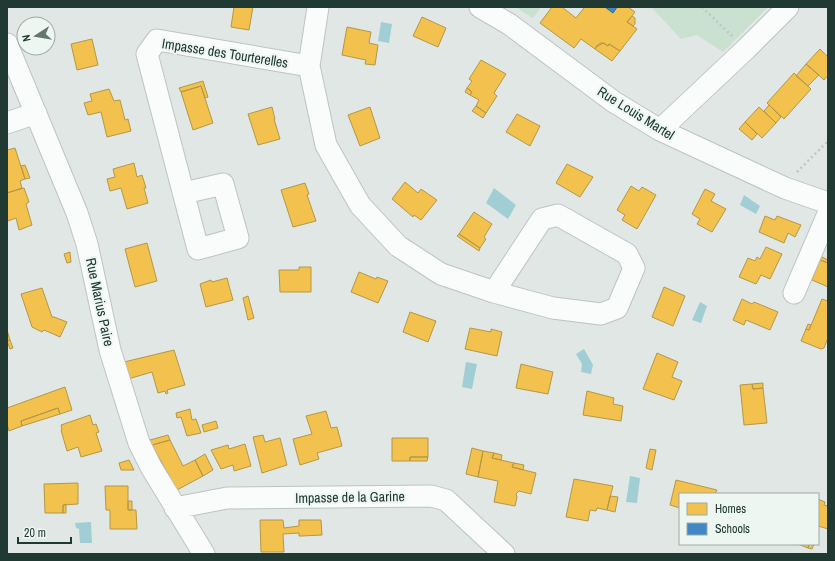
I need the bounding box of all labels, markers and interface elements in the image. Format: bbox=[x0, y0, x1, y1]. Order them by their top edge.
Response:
north arrow bbox=[16, 16, 56, 56]
text: N bbox=[19, 33, 34, 43]
street label: Impasse des Tourterelles bbox=[161, 34, 290, 72]
street label: Rue Louis Martel bbox=[594, 82, 678, 144]
street label: Rue Marius Paire bbox=[82, 256, 118, 348]
street label: Impasse de la Garine bbox=[295, 487, 405, 507]
legend bbox=[679, 493, 819, 545]
text: Homes bbox=[715, 501, 746, 517]
scale bar bbox=[18, 519, 71, 545]
text: Schools bbox=[715, 521, 750, 537]
text: 20 m bbox=[24, 525, 46, 541]

